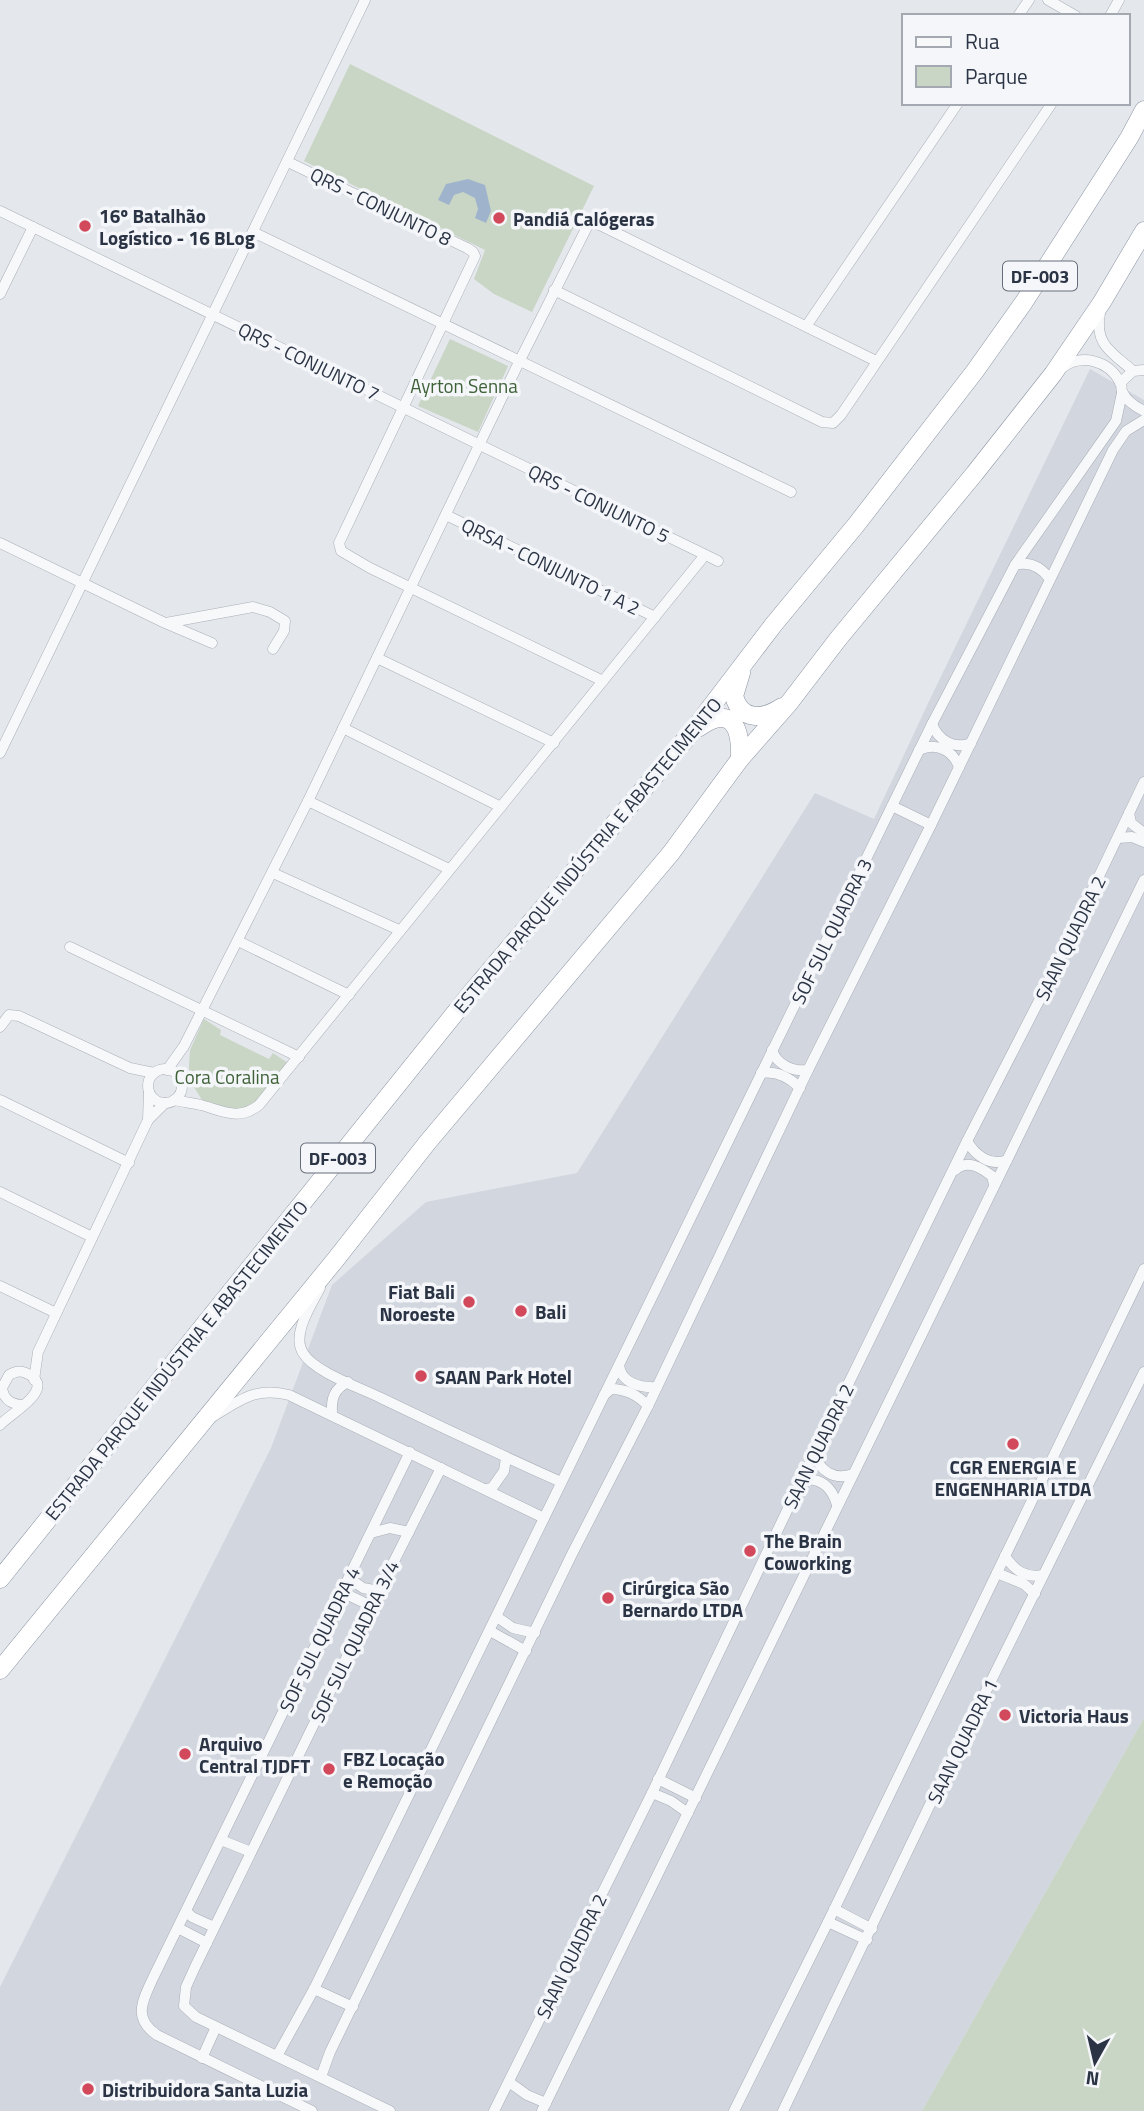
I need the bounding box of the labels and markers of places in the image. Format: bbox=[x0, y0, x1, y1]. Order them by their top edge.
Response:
place label: 16º Batalhão Logístico - 16 BLog bbox=[99, 201, 255, 252]
place label: Pandiá Calógeras bbox=[513, 204, 654, 233]
marker: Pandiá Calógeras bbox=[491, 210, 507, 226]
marker: 16º Batalhão Logístico - 16 BLog bbox=[77, 218, 93, 234]
place label: Fiat Bali Noroeste bbox=[379, 1277, 455, 1328]
marker: Fiat Bali Noroeste bbox=[461, 1294, 477, 1310]
place label: Bali bbox=[535, 1297, 566, 1326]
marker: Bali bbox=[513, 1303, 529, 1319]
place label: SAAN Park Hotel bbox=[435, 1362, 572, 1391]
marker: SAAN Park Hotel bbox=[413, 1368, 429, 1384]
marker: CGR ENERGIA E ENGENHARIA LTDA bbox=[1005, 1436, 1021, 1452]
place label: CGR ENERGIA E ENGENHARIA LTDA bbox=[934, 1452, 1092, 1503]
place label: The Brain Coworking bbox=[764, 1526, 851, 1577]
marker: The Brain Coworking bbox=[742, 1543, 758, 1559]
place label: Cirúrgica São Bernardo LTDA bbox=[622, 1573, 744, 1624]
marker: Cirúrgica São Bernardo LTDA bbox=[600, 1590, 616, 1606]
place label: Victoria Haus bbox=[1019, 1701, 1129, 1730]
marker: Victoria Haus bbox=[997, 1707, 1013, 1723]
place label: Arquivo Central TJDFT bbox=[199, 1729, 310, 1780]
place label: FBZ Locação e Remoção bbox=[343, 1744, 445, 1795]
marker: Arquivo Central TJDFT bbox=[177, 1746, 193, 1762]
marker: FBZ Locação e Remoção bbox=[321, 1761, 337, 1777]
place label: Distribuidora Santa Luzia bbox=[102, 2075, 308, 2104]
marker: Distribuidora Santa Luzia bbox=[80, 2081, 96, 2097]

